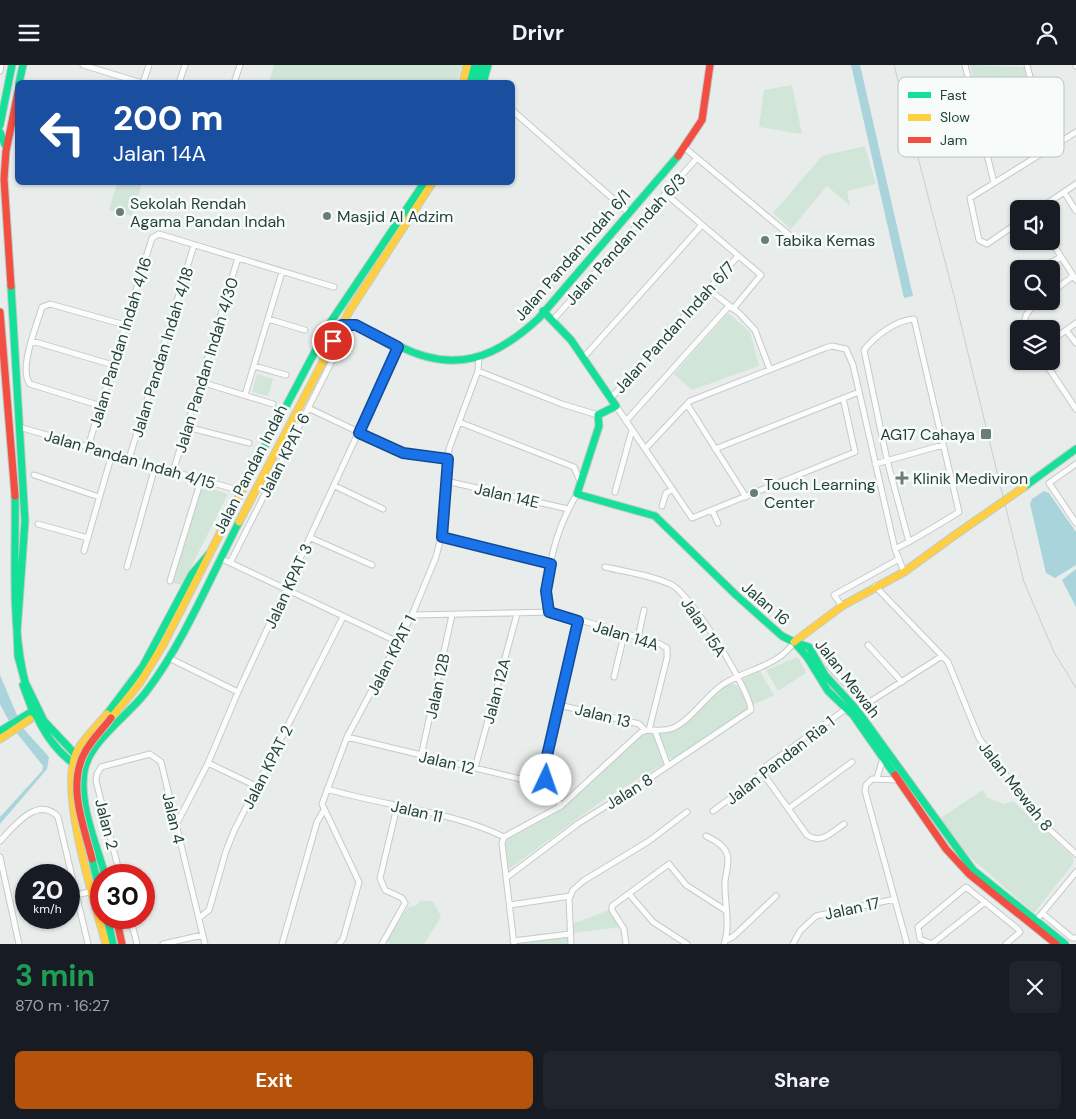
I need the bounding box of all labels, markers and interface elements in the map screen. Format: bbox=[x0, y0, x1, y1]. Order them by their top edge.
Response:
text: Drivr bbox=[512, 18, 564, 47]
icon: menu bbox=[15, 19, 43, 47]
icon: person bbox=[1033, 19, 1061, 47]
legend bbox=[898, 77, 1064, 157]
text: Fast bbox=[940, 86, 967, 104]
text: 200 m bbox=[113, 95, 224, 141]
icon: left bbox=[30, 100, 95, 165]
text: Slow bbox=[940, 108, 970, 126]
text: Jam bbox=[940, 131, 967, 149]
text: Jalan 14A bbox=[113, 139, 206, 168]
street label: Jalan Pandan Indah 6/3 bbox=[560, 169, 690, 310]
street label: Jalan Pandan Indah 6/1 bbox=[510, 185, 635, 325]
place label: Sekolah Rendah Agama Pandan Indah bbox=[130, 193, 285, 232]
map controls bbox=[1010, 200, 1060, 370]
button: sound bbox=[1010, 200, 1060, 250]
marker: Sekolah Rendah Agama Pandan Indah bbox=[114, 206, 126, 218]
place label: Masjid Al Adzim bbox=[337, 206, 453, 227]
marker: Masjid Al Adzim bbox=[321, 210, 333, 222]
place label: Tabika Kemas bbox=[775, 230, 875, 251]
marker: Tabika Kemas bbox=[759, 234, 771, 246]
street label: Jalan Pandan Indah 4/16 bbox=[84, 254, 156, 430]
street label: Jalan Pandan Indah 6/7 bbox=[609, 257, 739, 398]
button: search bbox=[1010, 260, 1060, 310]
street label: Jalan Pandan Indah 4/18 bbox=[127, 264, 198, 440]
street label: Jalan Pandan Indah 4/30 bbox=[170, 275, 243, 455]
pin bbox=[312, 320, 354, 362]
button: layers bbox=[1010, 320, 1060, 370]
icon: arrive bbox=[319, 327, 347, 355]
street label: Jalan Pandan Indah bbox=[209, 401, 292, 537]
street label: Jalan KPAT 6 bbox=[254, 409, 315, 501]
place label: AG17 Cahaya bbox=[880, 424, 975, 445]
street label: Jalan Pandan Indah 4/15 bbox=[42, 425, 218, 494]
marker: AG17 Cahaya bbox=[979, 427, 993, 441]
place label: Klinik Mediviron bbox=[913, 468, 1028, 489]
marker: Klinik Mediviron bbox=[895, 471, 909, 485]
place label: Touch Learning Center bbox=[764, 474, 876, 513]
street label: Jalan 14E bbox=[472, 478, 541, 513]
marker: Touch Learning Center bbox=[748, 487, 760, 499]
street label: Jalan KPAT 3 bbox=[260, 540, 317, 632]
street label: Jalan 16 bbox=[737, 577, 794, 630]
street label: Jalan 15A bbox=[676, 594, 731, 661]
street label: Jalan KPAT 1 bbox=[362, 612, 421, 699]
street label: Jalan 14A bbox=[590, 616, 662, 656]
street label: Jalan Mewah bbox=[810, 635, 885, 722]
street label: Jalan 12B bbox=[420, 651, 455, 721]
street label: Jalan 12A bbox=[478, 656, 515, 726]
street label: Jalan 13 bbox=[573, 698, 633, 733]
street label: Jalan Pandan Ria 1 bbox=[722, 711, 839, 810]
street label: Jalan KPAT 2 bbox=[237, 722, 298, 813]
street label: Jalan Mewah 8 bbox=[974, 737, 1057, 836]
street label: Jalan 12 bbox=[417, 746, 477, 779]
position arrow bbox=[519, 753, 571, 805]
street label: Jalan 8 bbox=[602, 769, 657, 814]
street label: Jalan 4 bbox=[157, 790, 190, 846]
street label: Jalan 11 bbox=[389, 795, 445, 828]
street label: Jalan 2 bbox=[90, 797, 123, 852]
speed limit sign: 30 bbox=[90, 864, 155, 929]
text: 20 bbox=[32, 874, 63, 907]
street label: Jalan 17 bbox=[823, 892, 882, 925]
text: km/h bbox=[33, 901, 62, 917]
text: 3 min bbox=[15, 956, 95, 995]
button: close bbox=[1009, 961, 1061, 1013]
text: 870 m · 16:27 bbox=[15, 995, 110, 1016]
button: Exit bbox=[15, 1051, 533, 1109]
button: Share bbox=[543, 1051, 1061, 1109]

